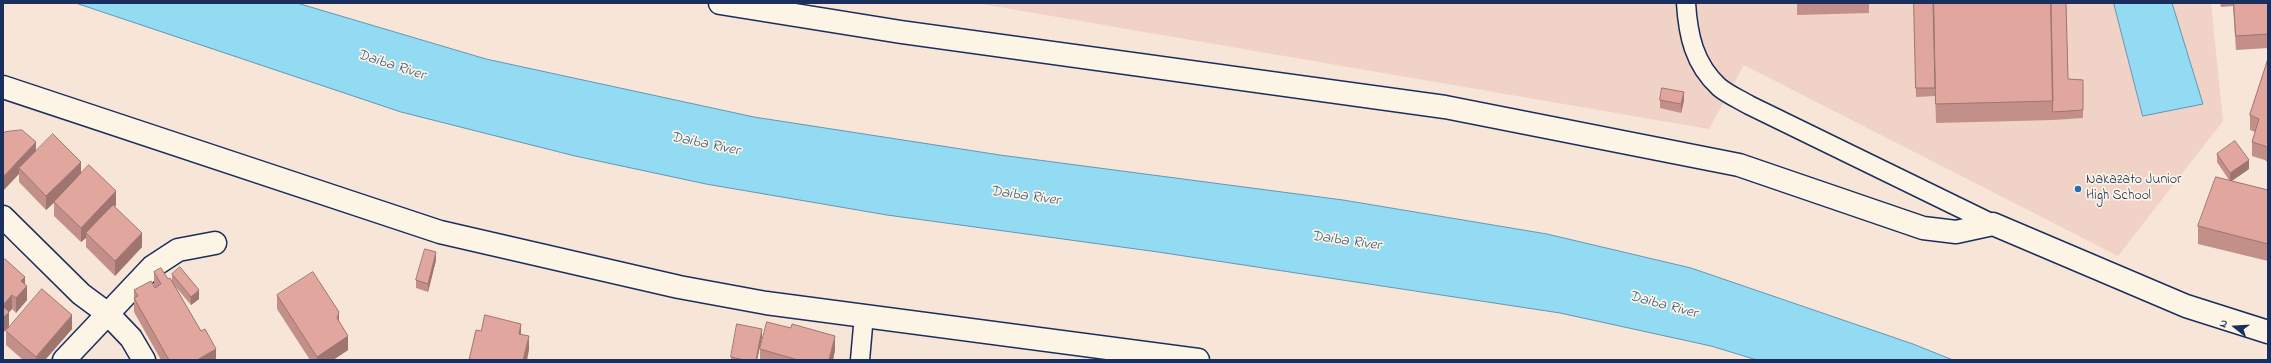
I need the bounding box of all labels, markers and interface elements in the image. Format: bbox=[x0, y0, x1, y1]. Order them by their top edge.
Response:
water label: Daiba River bbox=[355, 47, 427, 85]
water label: Daiba River bbox=[669, 129, 741, 161]
place label: Nakazato Junior High School bbox=[2086, 173, 2181, 206]
water label: Daiba River bbox=[989, 183, 1061, 211]
marker: Nakazato Junior High School bbox=[2073, 184, 2083, 194]
water label: Daiba River bbox=[1310, 228, 1382, 256]
water label: Daiba River bbox=[1627, 288, 1699, 324]
north arrow bbox=[2215, 307, 2255, 347]
text: N bbox=[2215, 318, 2232, 329]

